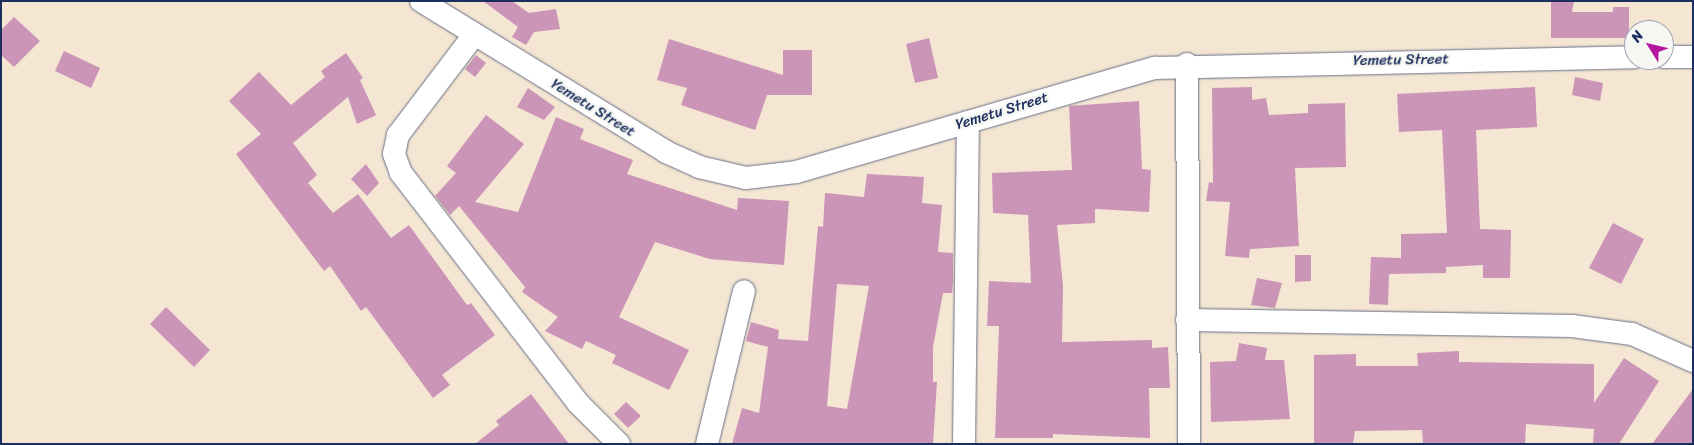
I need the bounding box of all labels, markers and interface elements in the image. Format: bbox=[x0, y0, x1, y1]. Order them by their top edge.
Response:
north arrow bbox=[1624, 20, 1674, 70]
text: N bbox=[1624, 25, 1650, 48]
street label: Yemetu Street bbox=[1353, 50, 1449, 70]
street label: Yemetu Street bbox=[548, 75, 638, 141]
street label: Yemetu Street bbox=[954, 88, 1050, 134]

